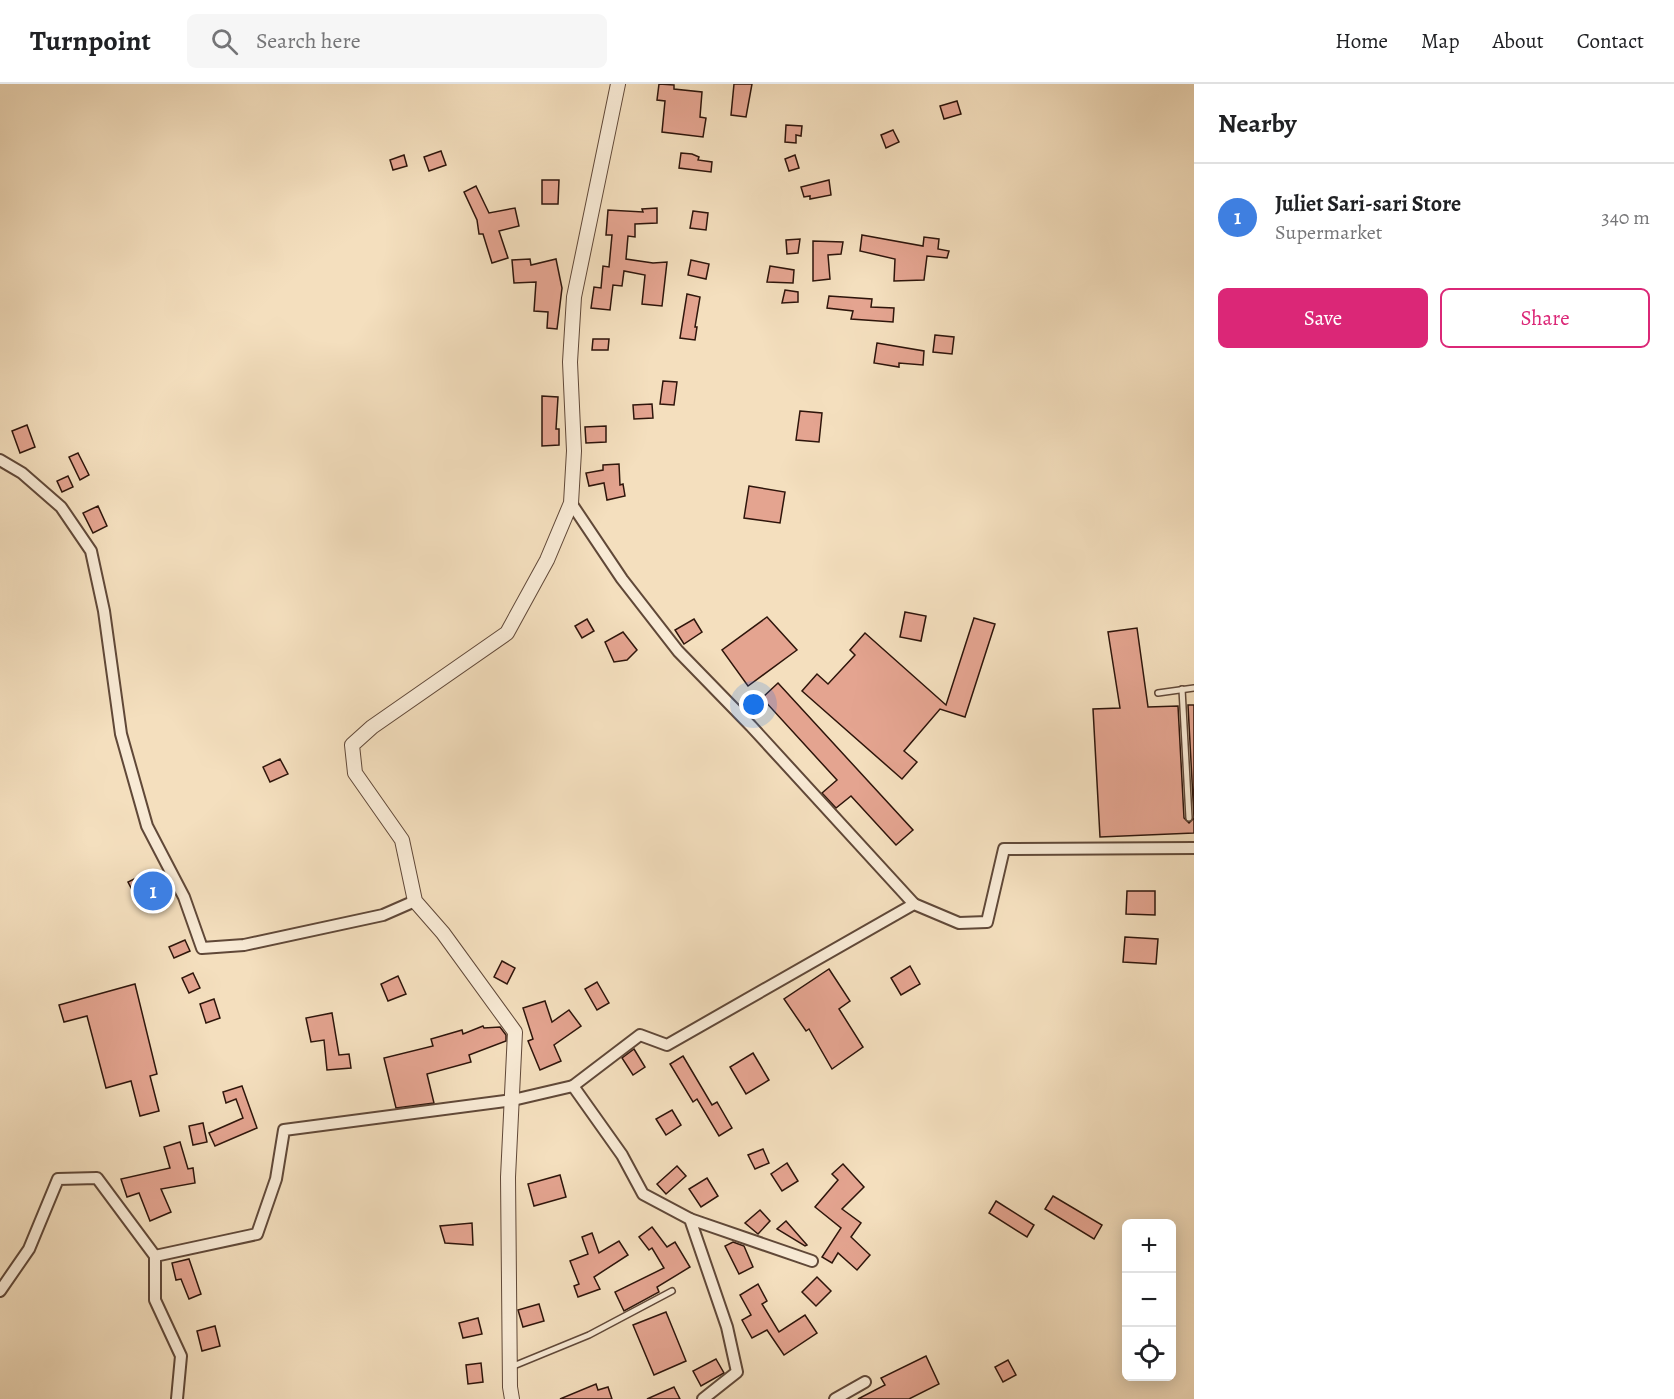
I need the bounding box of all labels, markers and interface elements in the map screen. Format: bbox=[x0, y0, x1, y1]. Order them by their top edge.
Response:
search box bbox=[187, 14, 607, 68]
text: Turnpoint bbox=[30, 22, 151, 60]
icon: search bbox=[208, 25, 241, 58]
text: Search here bbox=[256, 26, 361, 56]
text: Home bbox=[1335, 27, 1388, 55]
text: Map bbox=[1421, 27, 1459, 55]
text: About bbox=[1492, 27, 1544, 55]
text: Contact bbox=[1577, 27, 1644, 55]
text: Nearby bbox=[1218, 106, 1297, 141]
text: Juliet Sari-sari Store bbox=[1275, 189, 1461, 219]
text: 1 bbox=[1234, 204, 1241, 231]
text: 340 m bbox=[1601, 204, 1650, 231]
text: Supermarket bbox=[1275, 219, 1382, 246]
button: Save bbox=[1218, 288, 1428, 348]
button: Share bbox=[1440, 288, 1650, 348]
your location bbox=[739, 690, 768, 719]
pin: 1 bbox=[134, 868, 172, 914]
map controls bbox=[1122, 1219, 1176, 1381]
button: + bbox=[1122, 1219, 1176, 1273]
button: − bbox=[1122, 1273, 1176, 1327]
button: locate bbox=[1122, 1327, 1176, 1381]

